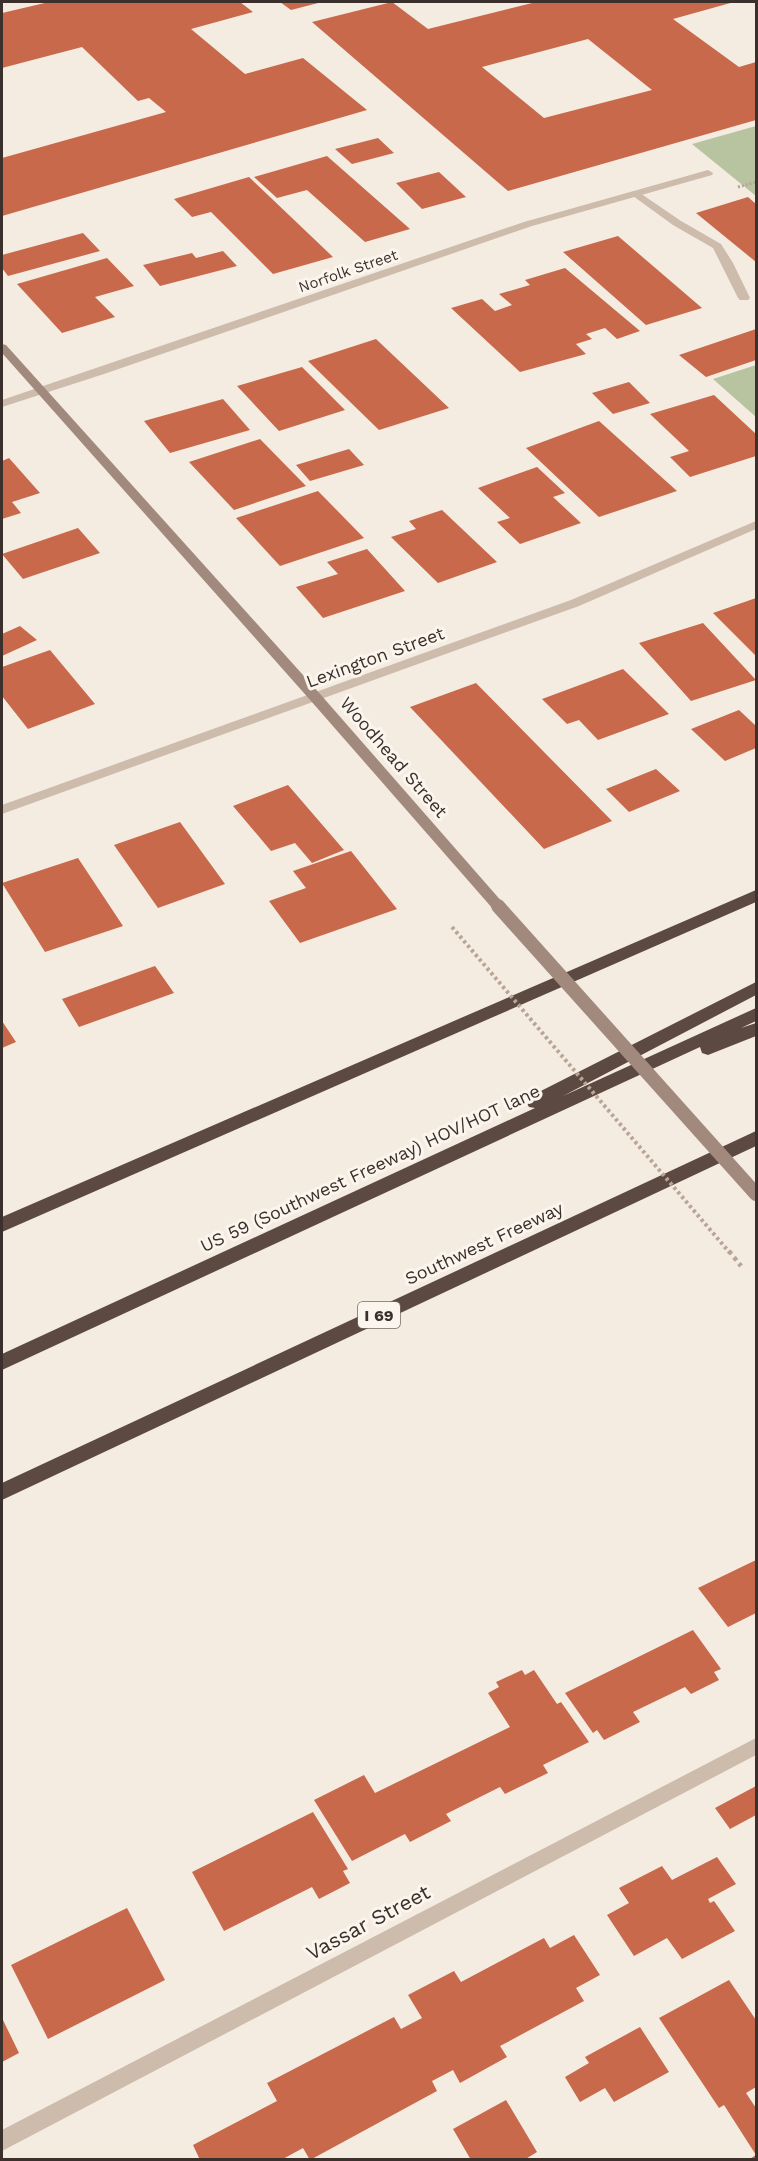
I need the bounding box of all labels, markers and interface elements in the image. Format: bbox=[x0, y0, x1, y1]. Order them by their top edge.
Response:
street label: Norfolk Street bbox=[296, 245, 401, 296]
street label: Lexington Street bbox=[303, 622, 447, 692]
street label: Woodhead Street bbox=[336, 692, 452, 822]
street label: US 59 (Southwest Freeway) HOV/HOT lane bbox=[196, 1079, 544, 1257]
street label: Southwest Freeway bbox=[402, 1197, 566, 1289]
road number: I 69 bbox=[358, 1302, 400, 1328]
street label: Vassar Street bbox=[302, 1879, 434, 1965]

